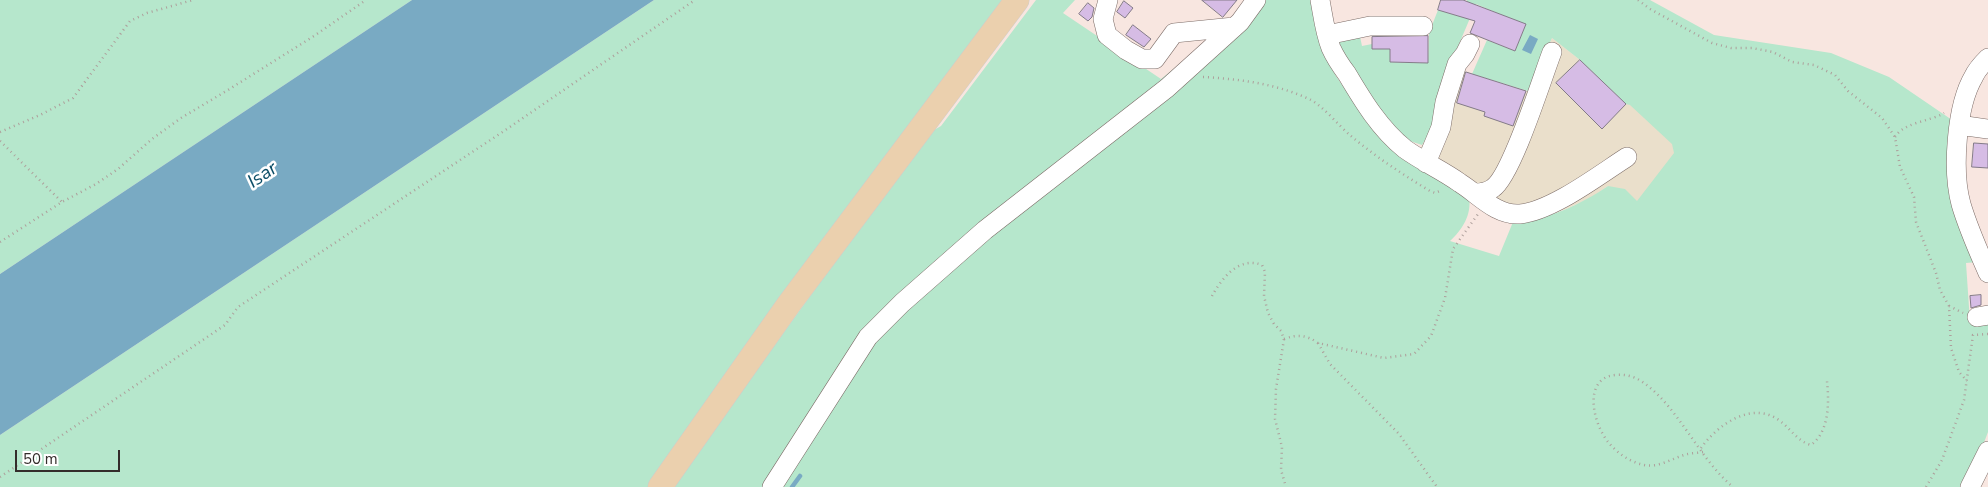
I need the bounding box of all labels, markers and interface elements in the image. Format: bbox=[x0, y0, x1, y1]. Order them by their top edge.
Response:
water label: Isar bbox=[244, 158, 282, 194]
scale bar bbox=[18, 440, 122, 472]
text: 50 m bbox=[23, 449, 58, 469]

